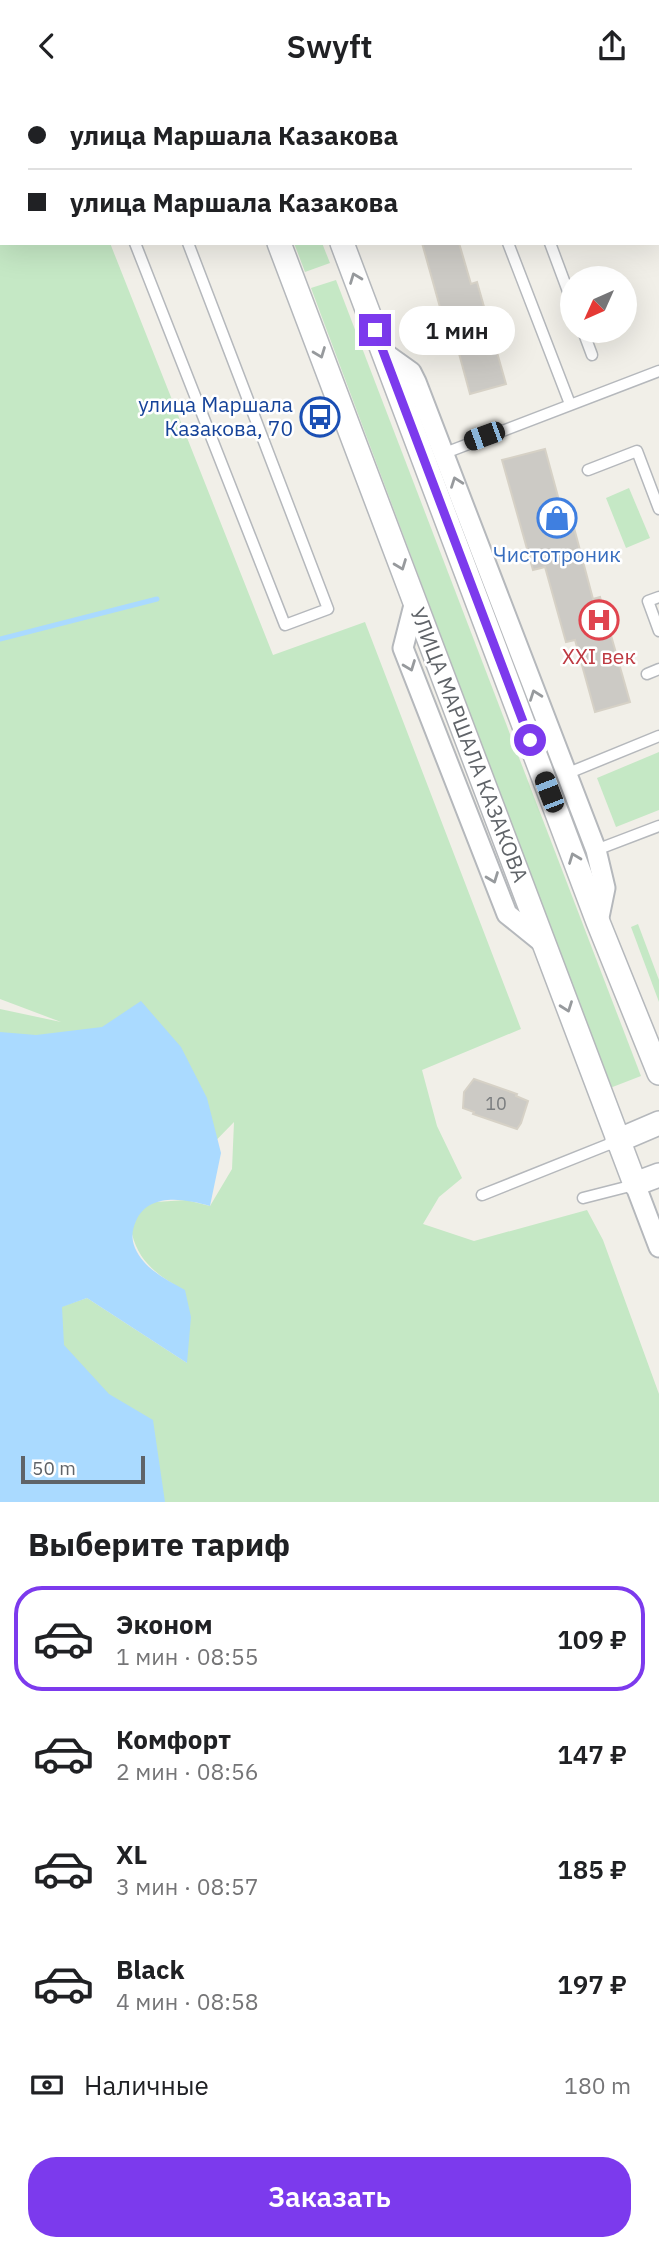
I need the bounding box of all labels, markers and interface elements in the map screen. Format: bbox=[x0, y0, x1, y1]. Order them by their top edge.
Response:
text: Swyft bbox=[287, 25, 372, 67]
icon: back bbox=[28, 27, 66, 65]
icon: share bbox=[593, 27, 631, 65]
text: улица Маршала Казакова bbox=[70, 118, 398, 152]
text: улица Маршала Казакова bbox=[70, 185, 398, 219]
north arrow bbox=[560, 266, 637, 343]
map controls bbox=[560, 266, 637, 343]
one-way arrow bbox=[350, 273, 364, 285]
callout: 1 мин bbox=[400, 306, 515, 355]
route end bbox=[359, 314, 391, 346]
text: 1 мин bbox=[425, 315, 489, 345]
one-way arrow bbox=[312, 346, 326, 358]
place label: улица Маршала Казакова, 70 bbox=[138, 390, 293, 442]
bus stop icon: улица Маршала Казакова, 70 bbox=[299, 396, 341, 438]
car bbox=[461, 419, 508, 453]
one-way arrow bbox=[450, 476, 464, 489]
shop icon: Чистотроник bbox=[536, 497, 578, 539]
place label: Чистотроник bbox=[493, 540, 621, 568]
one-way arrow bbox=[393, 559, 407, 571]
hospital icon: XXI век bbox=[578, 599, 620, 641]
street label: УЛИЦА МАРШАЛА КАЗАКОВА bbox=[404, 603, 535, 886]
place label: XXI век bbox=[562, 642, 636, 670]
one-way arrow bbox=[402, 660, 416, 672]
one-way arrow bbox=[530, 690, 544, 702]
route start bbox=[514, 724, 546, 756]
car bbox=[532, 769, 567, 815]
one-way arrow bbox=[568, 852, 582, 864]
one-way arrow bbox=[484, 872, 498, 884]
one-way arrow bbox=[559, 1001, 573, 1013]
house number: 10 bbox=[485, 1092, 507, 1115]
scale bar bbox=[21, 1453, 145, 1485]
text: 50 m bbox=[32, 1456, 76, 1480]
text: Выберите тариф bbox=[28, 1523, 290, 1565]
icon: car bbox=[32, 1607, 95, 1670]
text: Эконом bbox=[116, 1607, 213, 1641]
text: 109 ₽ bbox=[557, 1622, 627, 1656]
text: 1 мин · 08:55 bbox=[116, 1641, 259, 1671]
icon: car bbox=[32, 1722, 95, 1785]
text: Комфорт bbox=[116, 1722, 231, 1756]
text: 147 ₽ bbox=[557, 1737, 627, 1771]
text: 2 мин · 08:56 bbox=[116, 1756, 259, 1786]
icon: car bbox=[32, 1837, 95, 1900]
text: XL bbox=[116, 1837, 147, 1871]
text: 185 ₽ bbox=[557, 1852, 627, 1886]
text: 3 мин · 08:57 bbox=[116, 1871, 259, 1901]
icon: car bbox=[32, 1952, 95, 2015]
text: Black bbox=[116, 1952, 184, 1986]
text: 197 ₽ bbox=[557, 1967, 627, 2001]
text: 4 мин · 08:58 bbox=[116, 1986, 259, 2016]
icon: cash bbox=[28, 2066, 66, 2104]
text: Наличные bbox=[84, 2068, 209, 2102]
text: 180 m bbox=[564, 2070, 631, 2100]
button: Заказать bbox=[28, 2157, 631, 2237]

